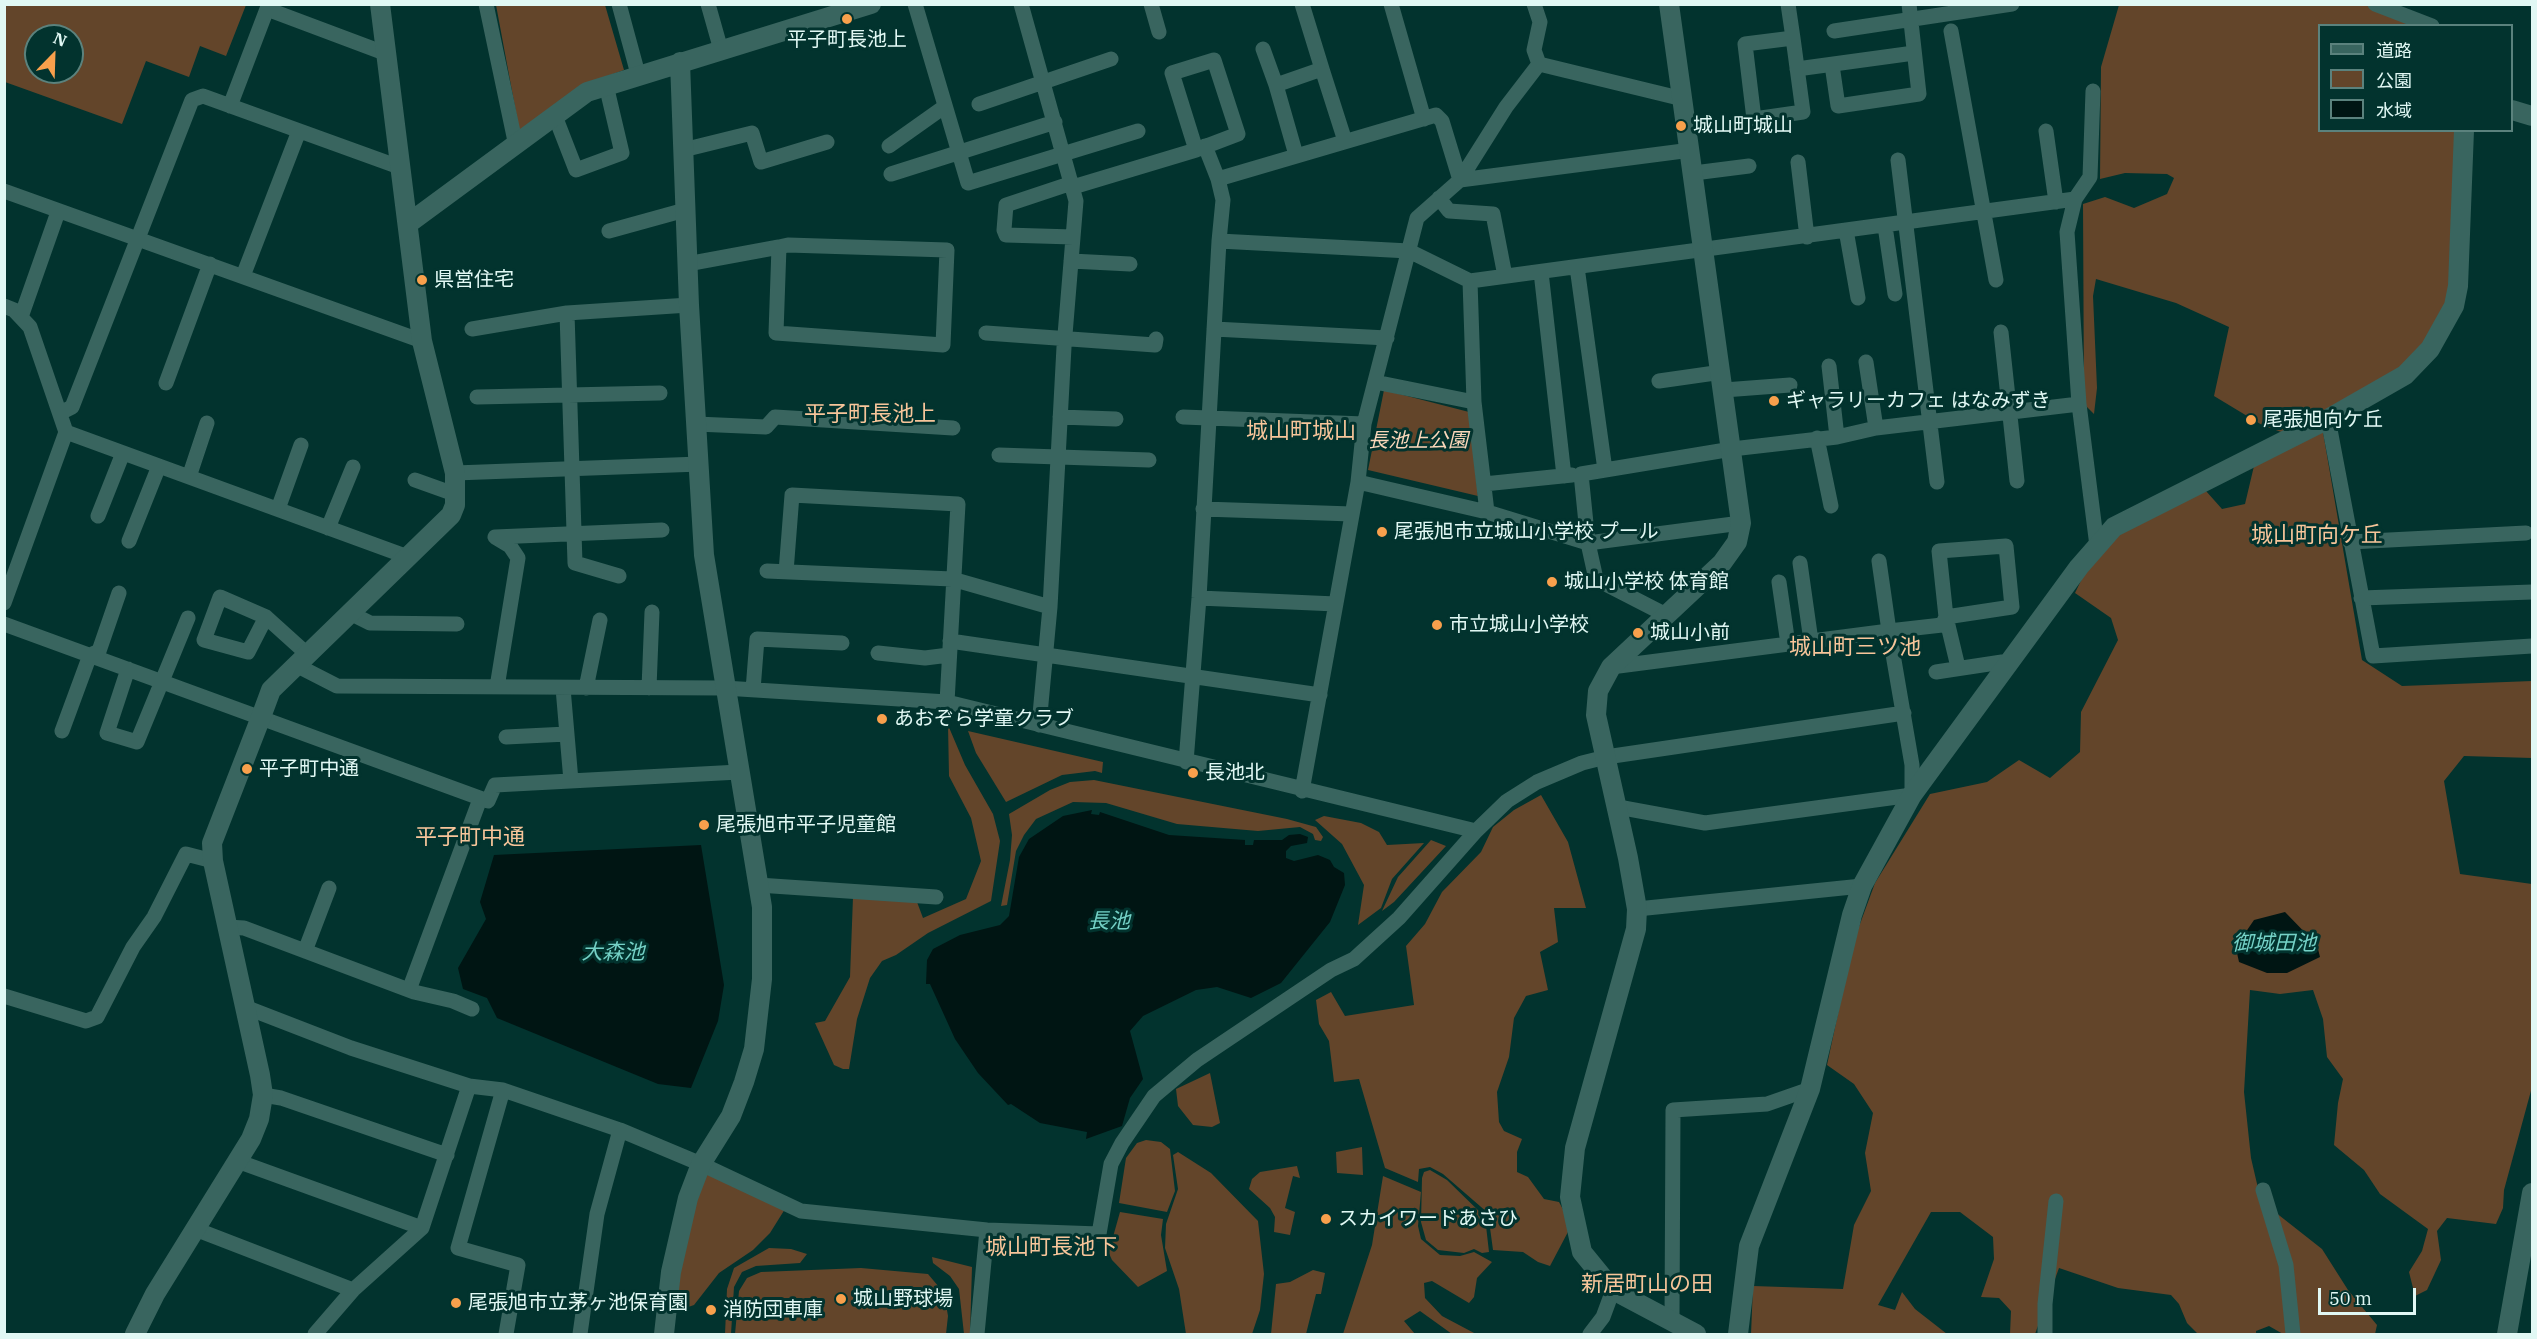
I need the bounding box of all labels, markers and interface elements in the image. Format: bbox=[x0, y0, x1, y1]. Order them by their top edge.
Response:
marker: 平子町長池上 bbox=[840, 12, 854, 26]
north arrow bbox=[24, 24, 84, 84]
legend bbox=[2318, 24, 2513, 132]
text: N bbox=[51, 28, 70, 51]
place label: 平子町長池上 bbox=[787, 28, 907, 52]
text: 道路 bbox=[2376, 39, 2412, 62]
text: 公園 bbox=[2376, 69, 2412, 92]
text: 水域 bbox=[2376, 99, 2412, 122]
place label: 城山町城山 bbox=[1693, 114, 1793, 138]
marker: 城山町城山 bbox=[1674, 119, 1688, 133]
place label: 県営住宅 bbox=[434, 268, 514, 292]
marker: 県営住宅 bbox=[415, 273, 429, 287]
place label: ギャラリーカフェ はなみずき bbox=[1786, 389, 2051, 413]
marker: ギャラリーカフェ はなみずき bbox=[1767, 394, 1781, 408]
district label: 平子町長池上 bbox=[804, 402, 936, 428]
place label: 尾張旭向ケ丘 bbox=[2263, 408, 2383, 432]
marker: 尾張旭向ケ丘 bbox=[2244, 413, 2258, 427]
district label: 城山町城山 bbox=[1246, 419, 1356, 445]
park label: 長池上公園 bbox=[1368, 429, 1468, 453]
place label: 尾張旭市立城山小学校 プール bbox=[1394, 520, 1659, 544]
district label: 城山町向ケ丘 bbox=[2251, 523, 2383, 549]
marker: 尾張旭市立城山小学校 プール bbox=[1375, 525, 1389, 539]
place label: 城山小学校 体育館 bbox=[1564, 570, 1729, 594]
marker: 城山小学校 体育館 bbox=[1545, 575, 1559, 589]
place label: 市立城山小学校 bbox=[1449, 613, 1589, 637]
marker: 市立城山小学校 bbox=[1430, 618, 1444, 632]
place label: 城山小前 bbox=[1650, 621, 1730, 645]
marker: 城山小前 bbox=[1631, 626, 1645, 640]
district label: 城山町三ツ池 bbox=[1789, 635, 1921, 661]
place label: あおぞら学童クラブ bbox=[894, 707, 1074, 731]
marker: あおぞら学童クラブ bbox=[875, 712, 889, 726]
place label: 平子町中通 bbox=[259, 757, 359, 781]
place label: 長池北 bbox=[1205, 761, 1265, 785]
marker: 平子町中通 bbox=[240, 762, 254, 776]
marker: 長池北 bbox=[1186, 766, 1200, 780]
place label: 尾張旭市平子児童館 bbox=[716, 813, 896, 837]
marker: 尾張旭市平子児童館 bbox=[697, 818, 711, 832]
district label: 平子町中通 bbox=[415, 825, 525, 851]
water label: 長池 bbox=[1088, 909, 1130, 935]
water label: 御城田池 bbox=[2232, 931, 2316, 957]
water label: 大森池 bbox=[582, 940, 644, 966]
place label: スカイワードあさひ bbox=[1338, 1207, 1518, 1231]
marker: スカイワードあさひ bbox=[1319, 1212, 1333, 1226]
district label: 城山町長池下 bbox=[985, 1235, 1117, 1261]
district label: 新居町山の田 bbox=[1581, 1272, 1713, 1298]
scale bar bbox=[2321, 1276, 2418, 1314]
place label: 城山野球場 bbox=[853, 1287, 953, 1311]
text: 50 m bbox=[2329, 1287, 2372, 1310]
place label: 尾張旭市立茅ヶ池保育園 bbox=[468, 1291, 688, 1315]
marker: 城山野球場 bbox=[834, 1292, 848, 1306]
marker: 尾張旭市立茅ヶ池保育園 bbox=[449, 1296, 463, 1310]
place label: 消防団車庫 bbox=[723, 1298, 823, 1322]
marker: 消防団車庫 bbox=[704, 1303, 718, 1317]

